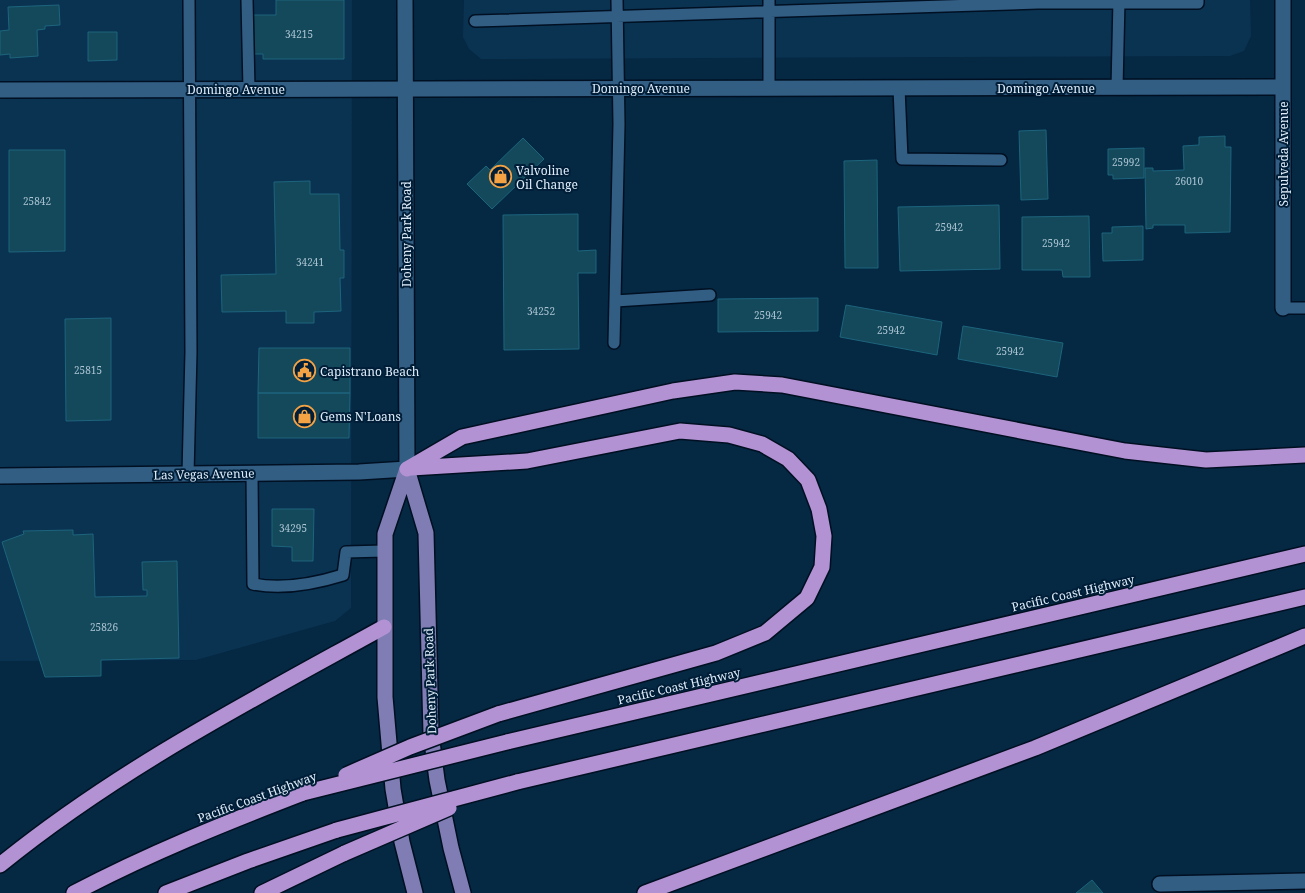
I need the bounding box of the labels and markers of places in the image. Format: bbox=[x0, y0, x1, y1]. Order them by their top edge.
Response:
place label: Valvoline Oil Change bbox=[516, 162, 578, 193]
shop icon: Valvoline Oil Change bbox=[488, 165, 512, 189]
public building icon: Capistrano Beach bbox=[292, 359, 316, 383]
place label: Capistrano Beach bbox=[320, 363, 420, 380]
shop icon: Gems N'Loans bbox=[292, 404, 316, 428]
place label: Gems N'Loans bbox=[320, 408, 401, 425]

